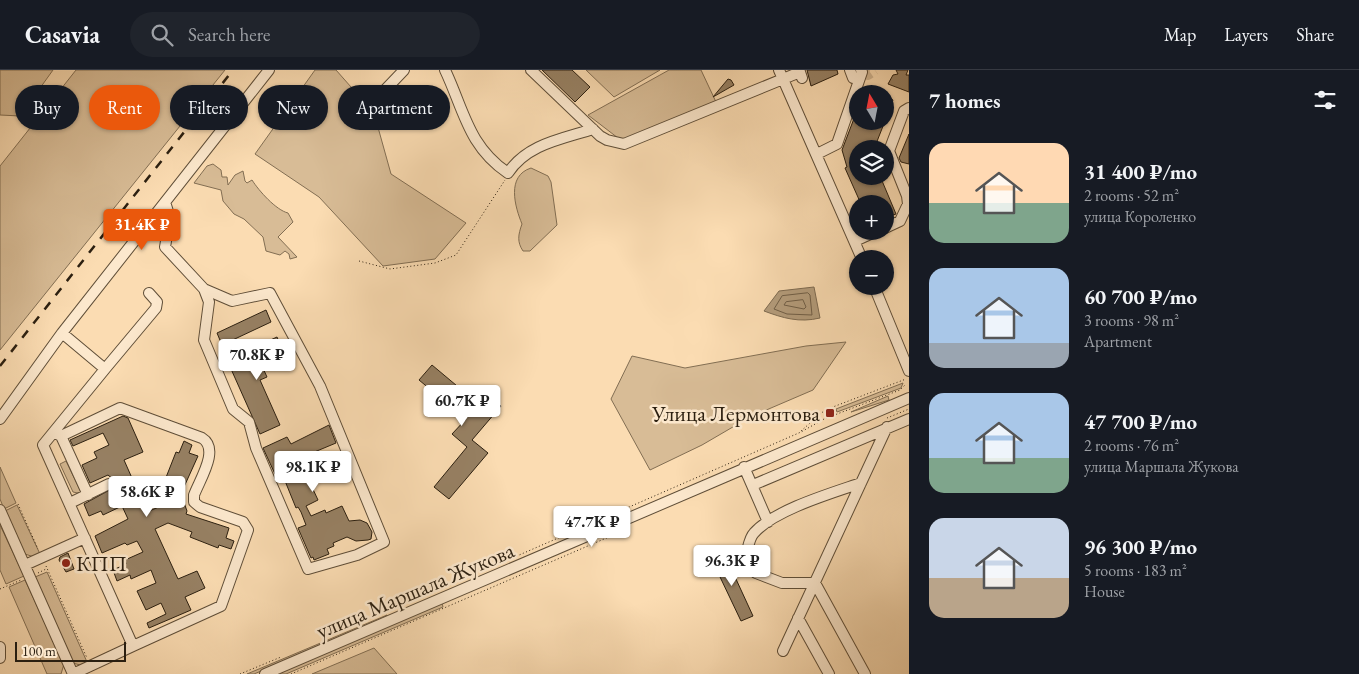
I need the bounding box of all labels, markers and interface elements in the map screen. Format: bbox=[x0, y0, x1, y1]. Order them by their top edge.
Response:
search box bbox=[130, 12, 480, 57]
text: Casavia bbox=[25, 19, 100, 50]
icon: search bbox=[148, 21, 176, 49]
text: Search here bbox=[188, 22, 270, 47]
text: Map bbox=[1164, 23, 1196, 46]
text: Layers bbox=[1224, 23, 1268, 46]
text: Share bbox=[1296, 23, 1334, 46]
chip: Buy bbox=[15, 85, 79, 130]
chip: Rent bbox=[89, 85, 160, 130]
chip: Filters bbox=[170, 85, 248, 130]
chip: New bbox=[258, 85, 328, 130]
chip: Apartment bbox=[338, 85, 450, 130]
north arrow bbox=[849, 85, 894, 130]
map controls bbox=[849, 85, 894, 295]
icon: filters bbox=[1311, 86, 1339, 114]
text: 7 homes bbox=[929, 87, 1001, 114]
button: layers bbox=[849, 140, 894, 185]
text: 31 400 ₽/mo bbox=[1084, 158, 1197, 185]
icon: home bbox=[969, 163, 1029, 223]
text: 2 rooms · 52 m² bbox=[1084, 185, 1179, 206]
button: + bbox=[849, 195, 894, 240]
text: улица Короленко bbox=[1084, 206, 1196, 227]
pin: 31.4K ₽ bbox=[96, 208, 188, 251]
text: 31.4K ₽ bbox=[114, 214, 170, 235]
button: − bbox=[849, 250, 894, 295]
text: 60 700 ₽/mo bbox=[1084, 283, 1197, 310]
icon: home bbox=[969, 288, 1029, 348]
text: 3 rooms · 98 m² bbox=[1084, 310, 1179, 331]
text: Apartment bbox=[1084, 331, 1152, 352]
pin: 70.8K ₽ bbox=[211, 338, 303, 381]
text: 70.8K ₽ bbox=[229, 344, 285, 365]
pin: 60.7K ₽ bbox=[416, 384, 508, 427]
text: 60.7K ₽ bbox=[434, 390, 490, 411]
place label: Улица Лермонтова bbox=[651, 399, 820, 428]
marker: Улица Лермонтова bbox=[824, 407, 836, 419]
text: 47 700 ₽/mo bbox=[1084, 408, 1197, 435]
icon: home bbox=[969, 413, 1029, 473]
text: 2 rooms · 76 m² bbox=[1084, 435, 1179, 456]
pin: 98.1K ₽ bbox=[267, 450, 359, 493]
text: 98.1K ₽ bbox=[285, 456, 341, 477]
text: улица Маршала Жукова bbox=[1084, 456, 1239, 477]
pin: 58.6K ₽ bbox=[101, 476, 193, 518]
text: 58.6K ₽ bbox=[119, 481, 175, 502]
pin: 47.7K ₽ bbox=[546, 506, 638, 548]
text: 47.7K ₽ bbox=[564, 511, 620, 532]
text: 96 300 ₽/mo bbox=[1084, 533, 1197, 560]
street label: улица Маршала Жукова bbox=[312, 536, 519, 645]
icon: home bbox=[969, 538, 1029, 598]
pin: 96.3K ₽ bbox=[686, 544, 778, 587]
place label: КПП bbox=[76, 549, 127, 578]
text: 96.3K ₽ bbox=[704, 550, 760, 571]
marker: КПП bbox=[60, 557, 72, 569]
text: 5 rooms · 183 m² bbox=[1084, 560, 1187, 581]
text: House bbox=[1084, 581, 1125, 602]
scale bar bbox=[15, 639, 126, 662]
text: 100 m bbox=[22, 642, 56, 660]

